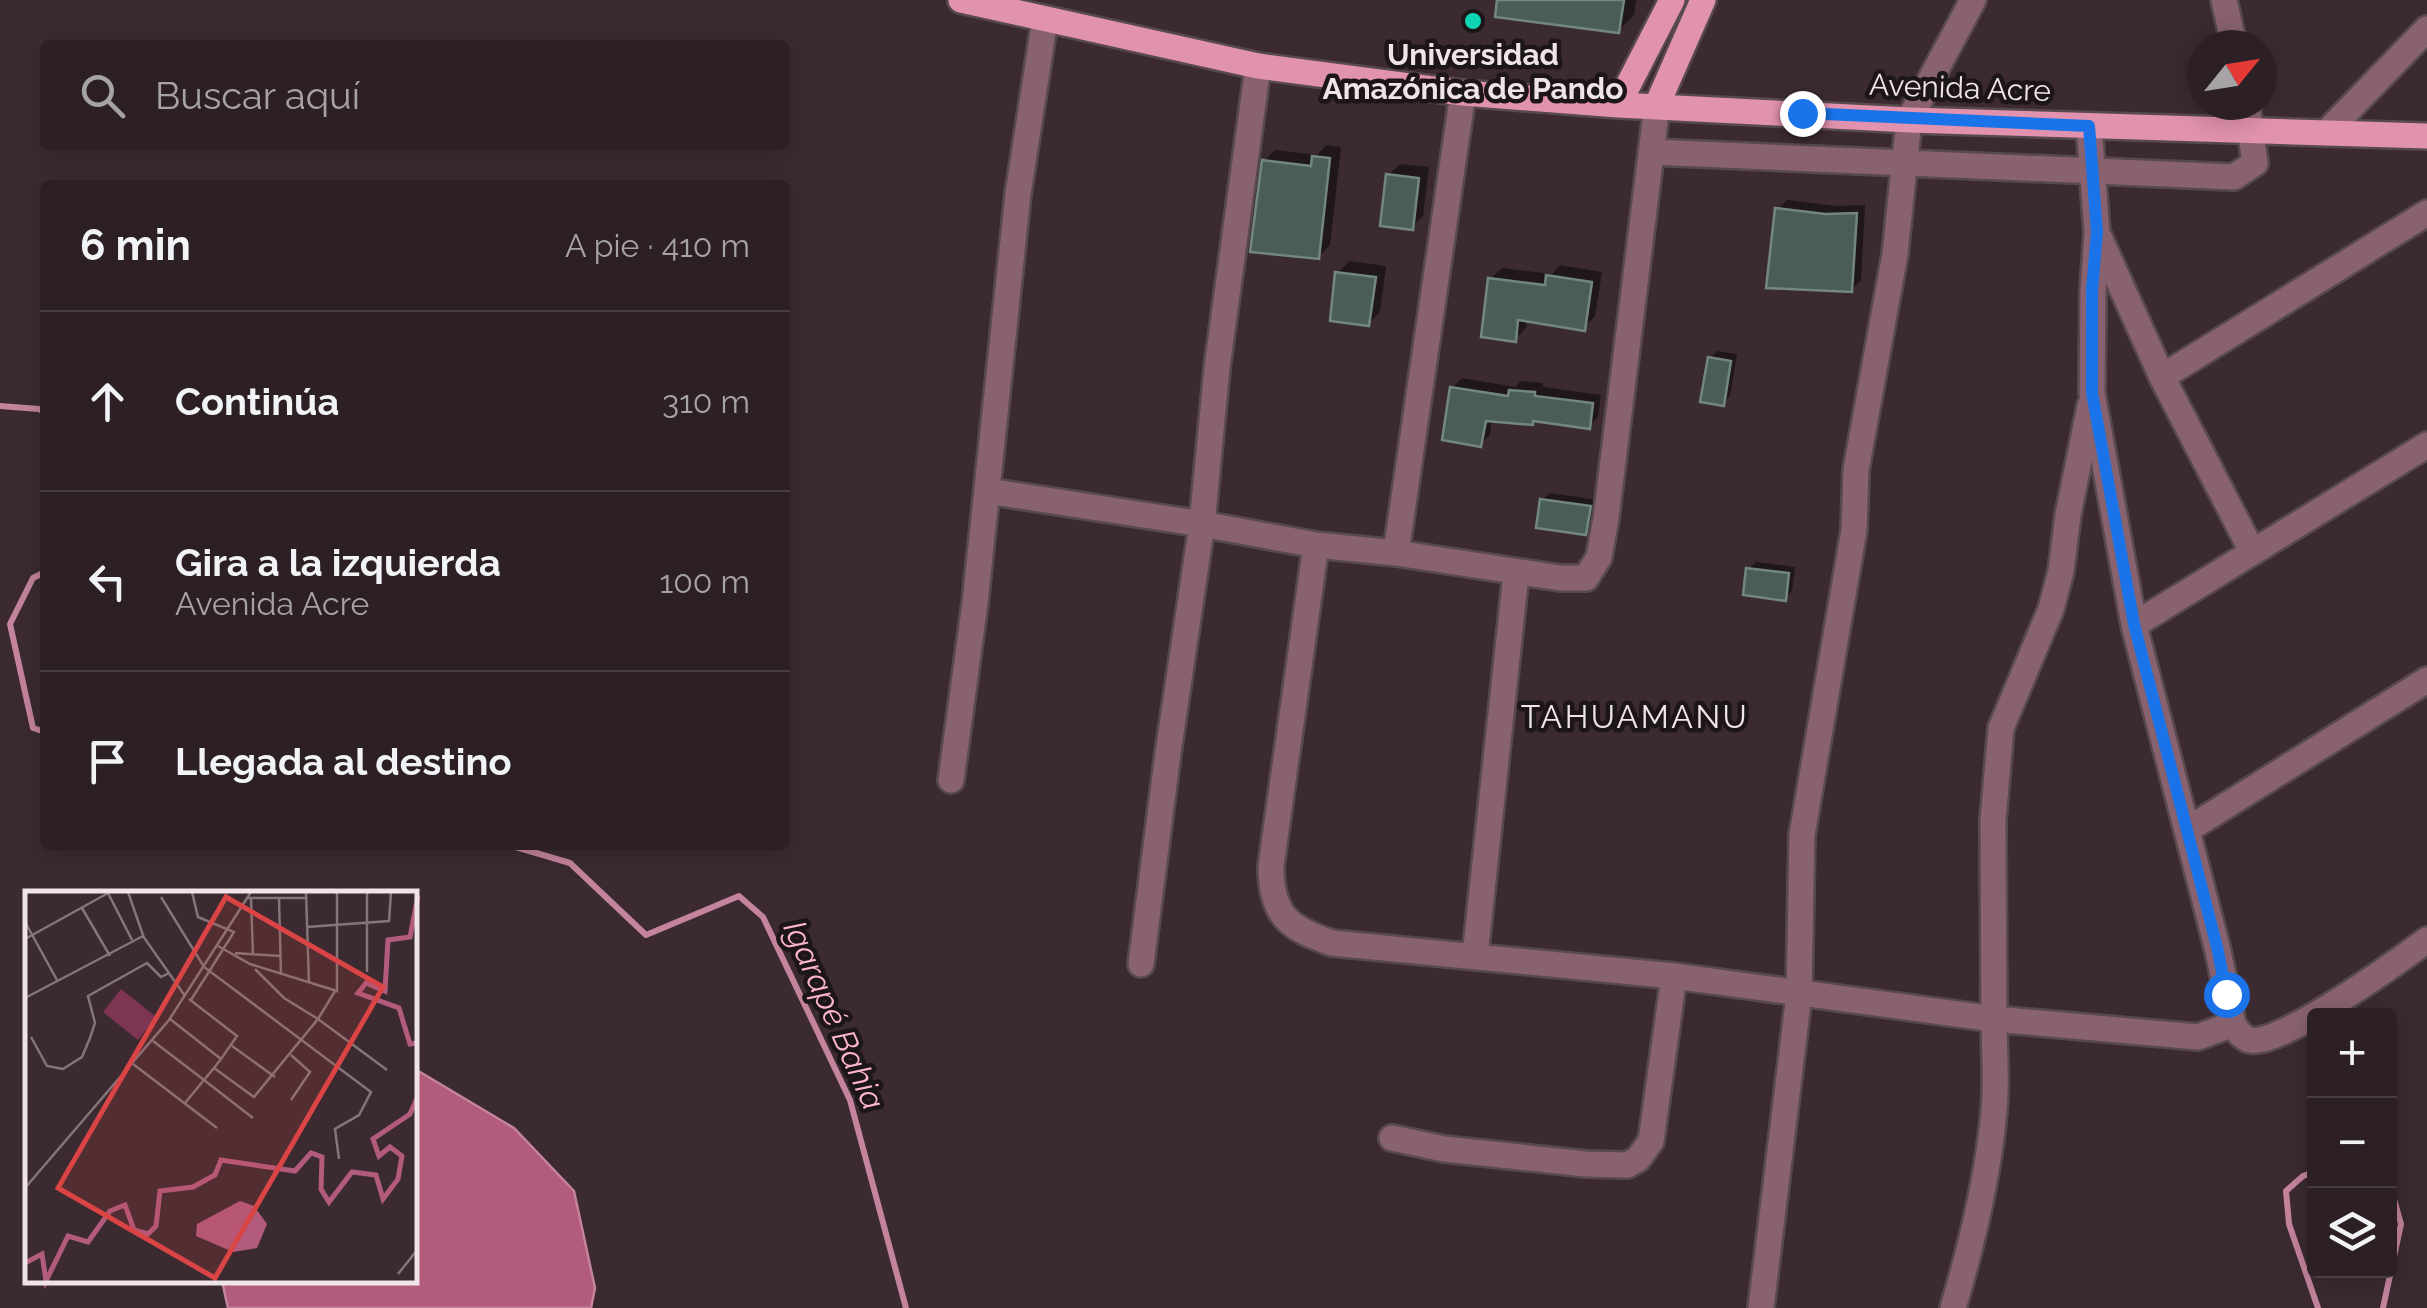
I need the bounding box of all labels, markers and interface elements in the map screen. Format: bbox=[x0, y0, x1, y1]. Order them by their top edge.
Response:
marker: Universidad Amazónica de Pando bbox=[1462, 10, 1484, 32]
north arrow bbox=[2187, 30, 2277, 120]
place label: Universidad Amazónica de Pando bbox=[1322, 37, 1624, 106]
search box bbox=[40, 40, 790, 150]
street label: Avenida Acre bbox=[1868, 67, 2052, 108]
icon: search bbox=[75, 68, 130, 123]
text: Buscar aquí bbox=[155, 73, 360, 118]
route end bbox=[1780, 91, 1826, 137]
text: 6 min bbox=[80, 221, 191, 270]
text: A pie · 410 m bbox=[565, 227, 750, 264]
icon: ahead bbox=[80, 374, 135, 429]
text: Continúa bbox=[175, 379, 339, 424]
text: 310 m bbox=[662, 383, 750, 420]
text: Gira a la izquierda bbox=[175, 540, 501, 585]
icon: left bbox=[80, 554, 135, 609]
text: 100 m bbox=[660, 563, 750, 600]
text: Avenida Acre bbox=[175, 585, 369, 622]
district label: TAHUAMANU bbox=[1521, 698, 1749, 735]
icon: arrive bbox=[80, 734, 135, 789]
text: Llegada al destino bbox=[175, 739, 512, 784]
inset map bbox=[25, 891, 418, 1283]
water label: Igarapé Bahia bbox=[776, 915, 893, 1115]
route start bbox=[2204, 972, 2250, 1018]
map controls bbox=[2307, 1008, 2397, 1278]
button: + bbox=[2307, 1008, 2397, 1098]
button: − bbox=[2307, 1098, 2397, 1188]
button: layers bbox=[2307, 1188, 2397, 1278]

